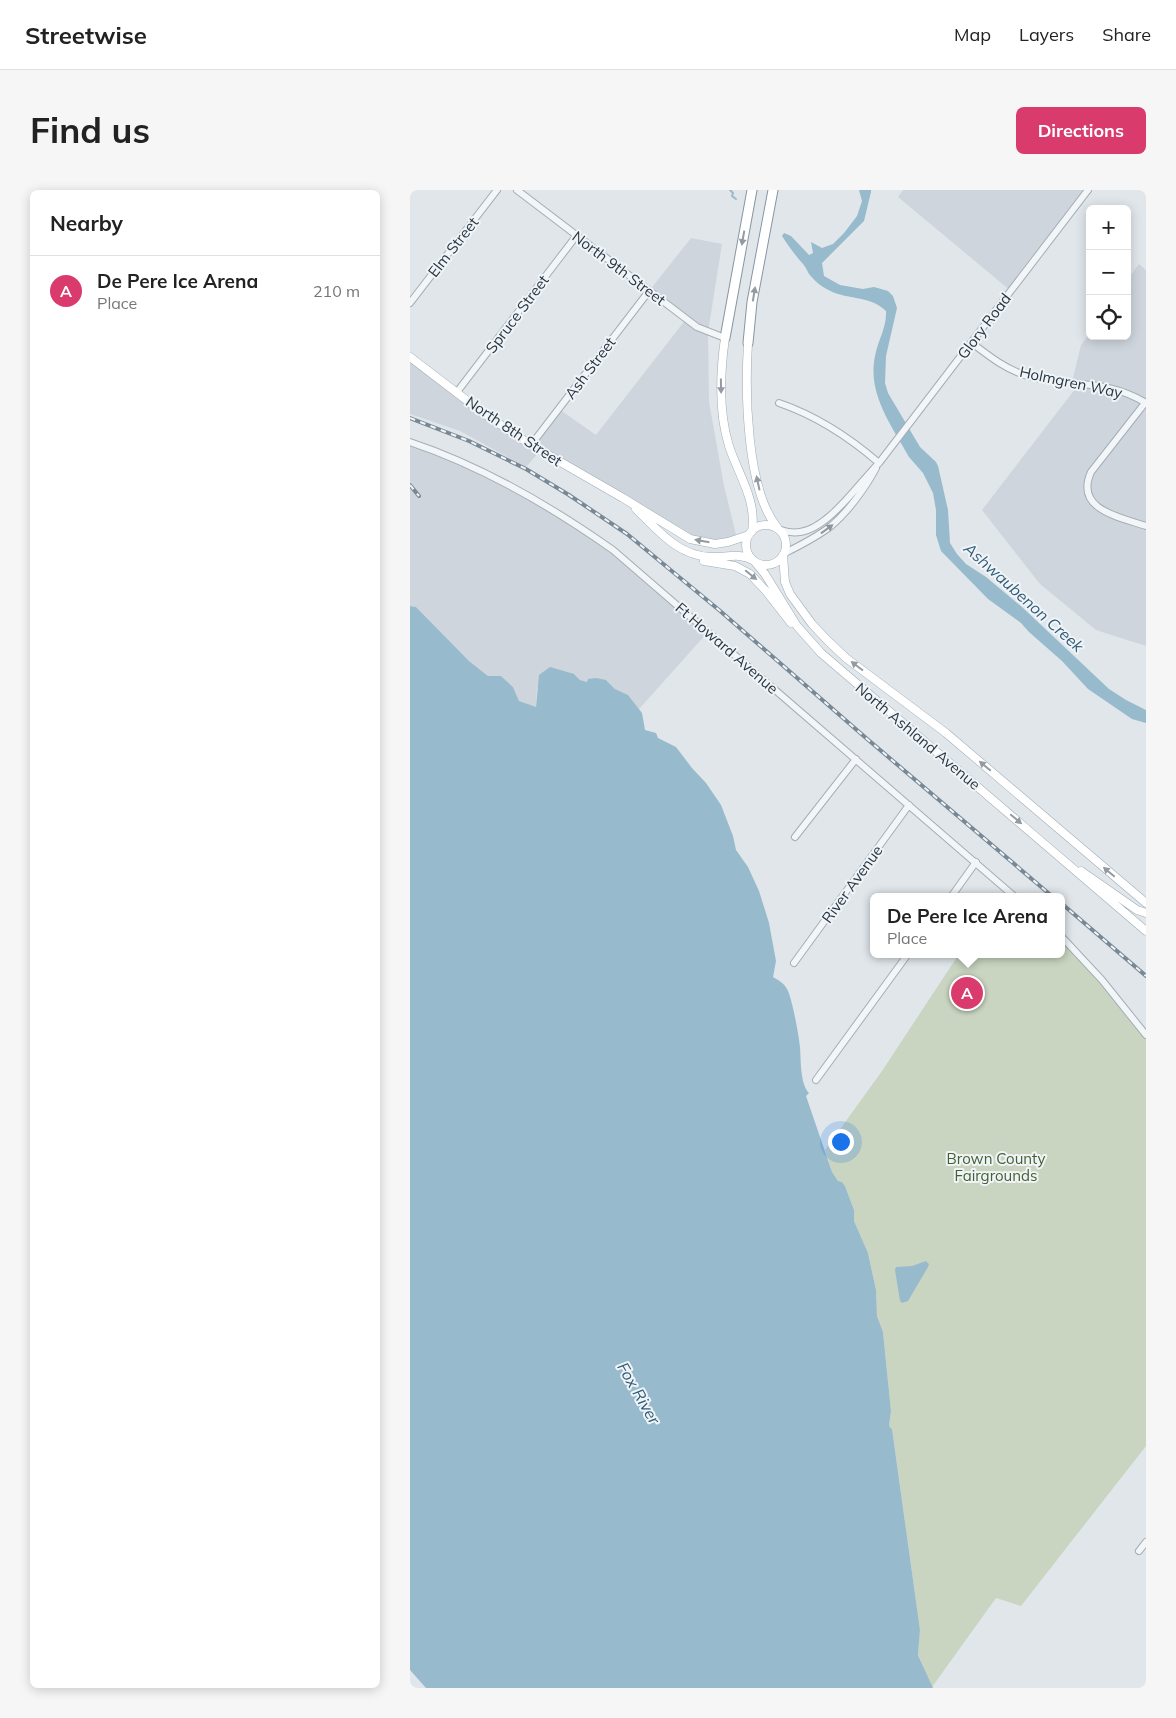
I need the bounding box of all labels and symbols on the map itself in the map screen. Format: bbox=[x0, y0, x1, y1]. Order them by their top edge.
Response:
street label: Elm Street bbox=[424, 213, 482, 281]
street label: North 9th Street bbox=[569, 227, 669, 309]
one-way arrow bbox=[739, 230, 747, 246]
street label: Spruce Street bbox=[481, 271, 553, 357]
one-way arrow bbox=[750, 286, 758, 302]
street label: Glory Road bbox=[953, 289, 1015, 363]
street label: Ash Street bbox=[561, 333, 619, 403]
street label: Holmgren Way bbox=[1018, 362, 1124, 402]
one-way arrow bbox=[717, 378, 725, 394]
street label: North 8th Street bbox=[462, 392, 566, 470]
one-way arrow bbox=[754, 476, 762, 491]
one-way arrow bbox=[820, 523, 833, 534]
one-way arrow bbox=[693, 537, 709, 545]
water label: Ashwaubenon Creek bbox=[959, 537, 1089, 657]
one-way arrow bbox=[744, 570, 757, 581]
street label: Ft Howard Avenue bbox=[672, 598, 782, 698]
one-way arrow bbox=[851, 661, 864, 672]
street label: North Ashland Avenue bbox=[852, 678, 984, 794]
one-way arrow bbox=[980, 760, 992, 772]
one-way arrow bbox=[1009, 814, 1022, 825]
street label: River Avenue bbox=[817, 841, 887, 927]
one-way arrow bbox=[1103, 866, 1116, 877]
pin: A bbox=[951, 974, 983, 1012]
your location bbox=[828, 1129, 854, 1155]
park label: Brown County Fairgrounds bbox=[947, 1149, 1045, 1185]
water label: Fox River bbox=[613, 1358, 665, 1429]

